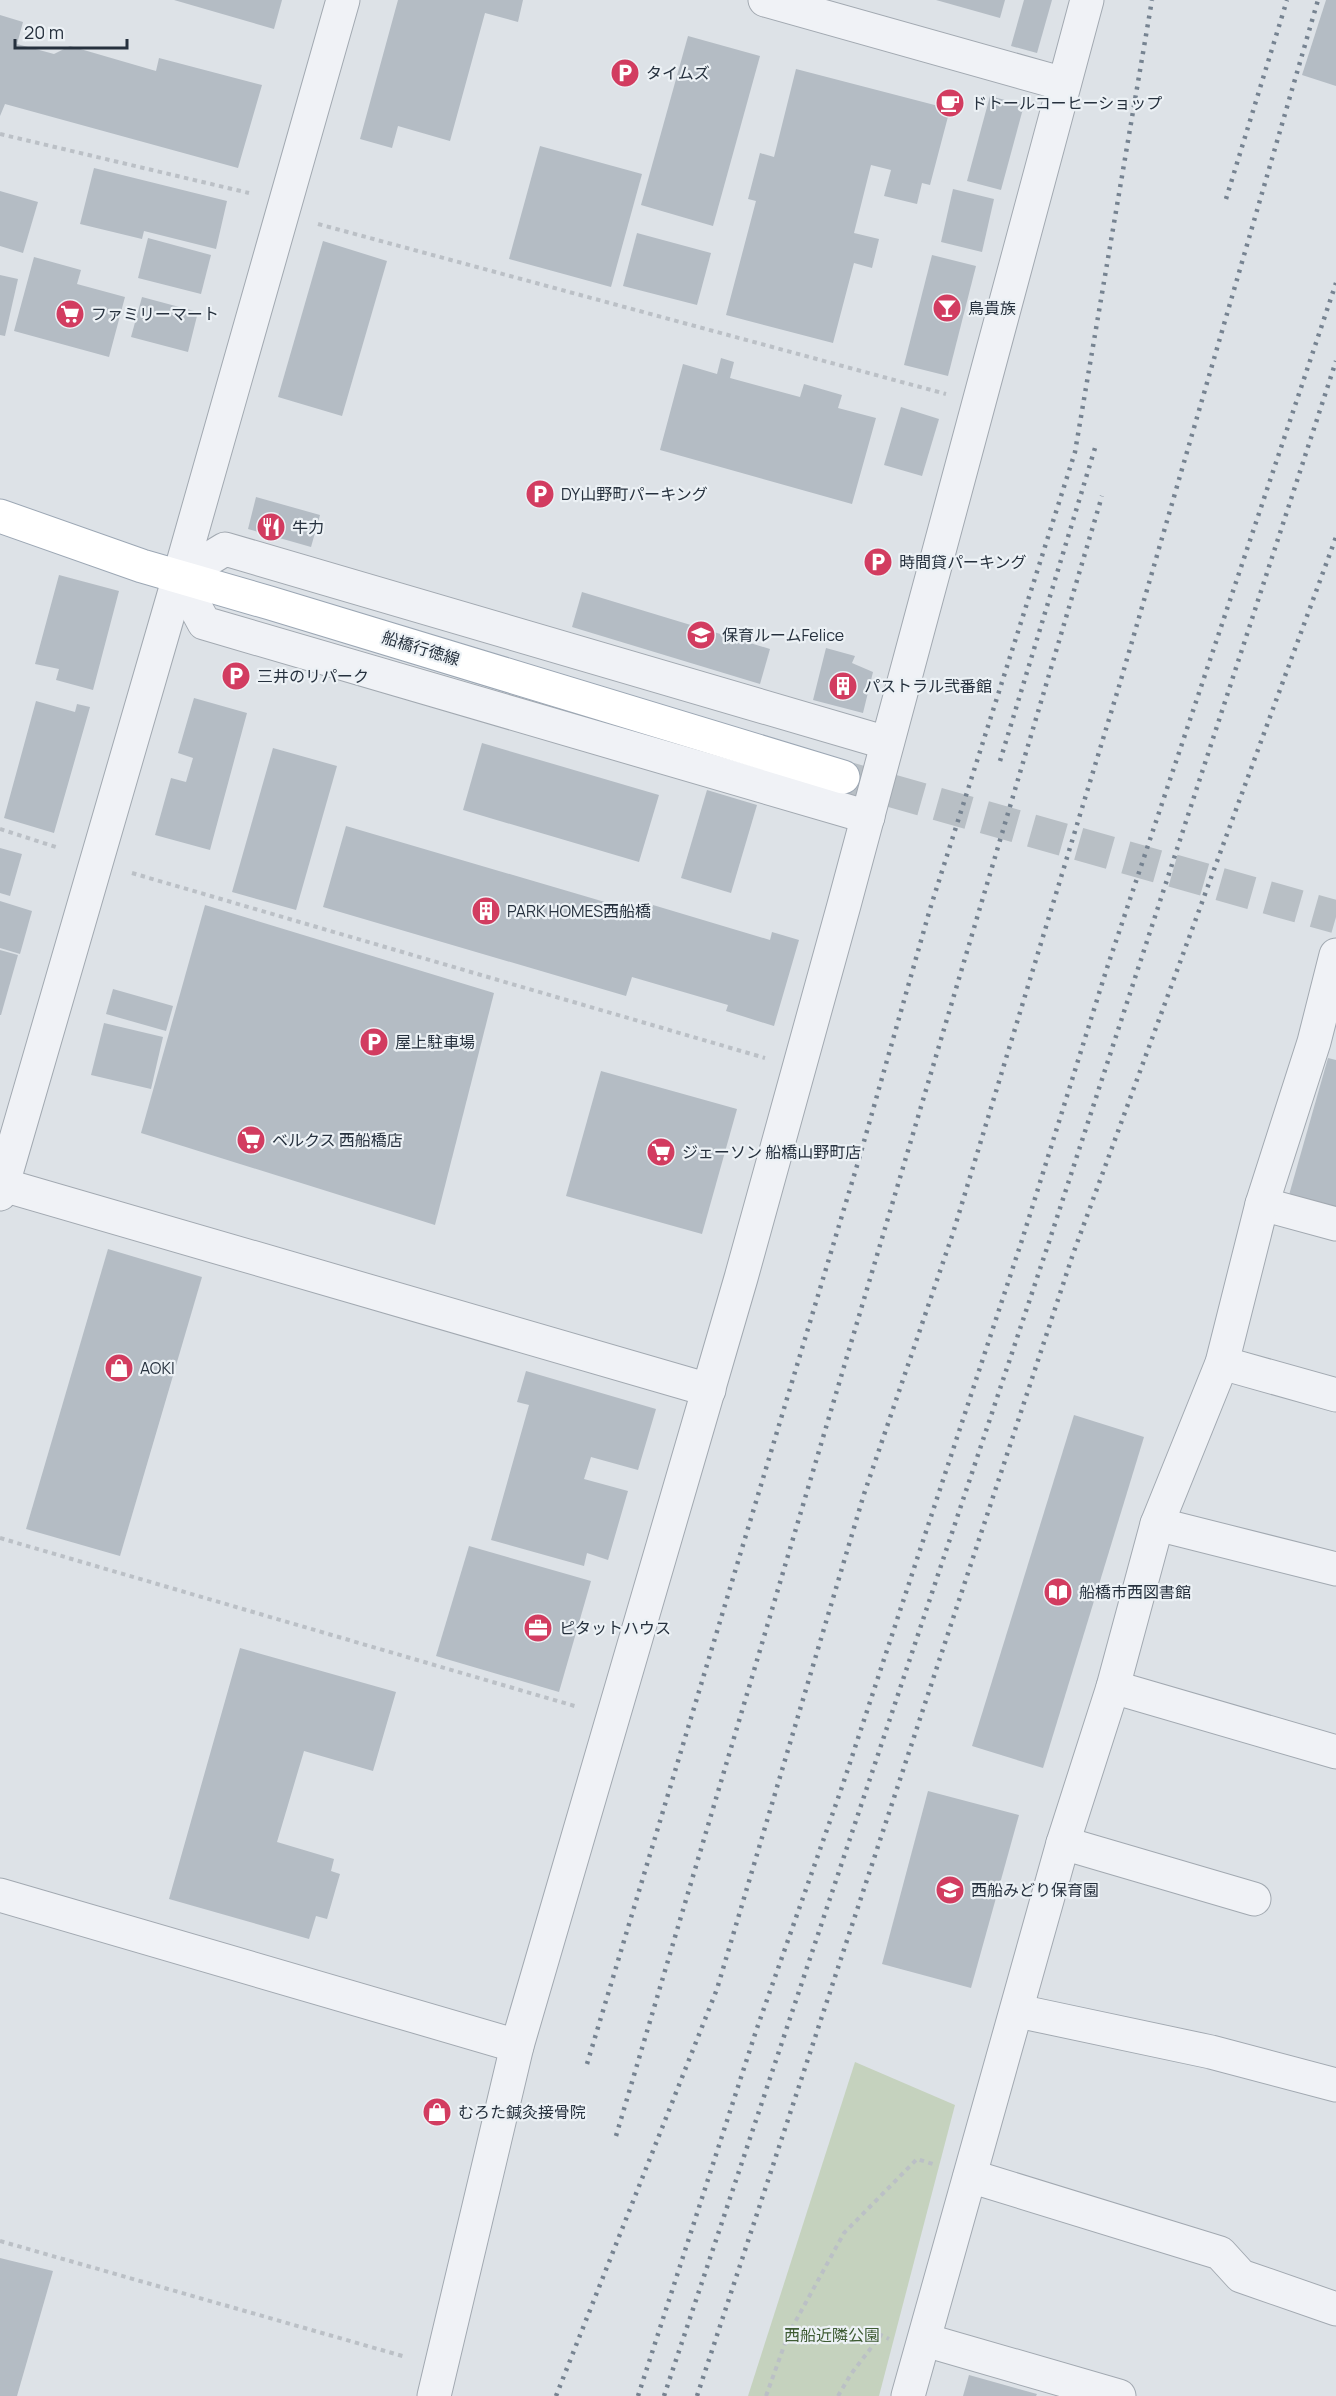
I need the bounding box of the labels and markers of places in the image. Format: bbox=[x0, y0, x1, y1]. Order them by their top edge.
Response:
parking icon: タイムズ bbox=[609, 57, 641, 89]
place label: タイムズ bbox=[646, 62, 710, 84]
cafe icon: ドトールコーヒーショップ bbox=[934, 87, 966, 119]
place label: ドトールコーヒーショップ bbox=[971, 92, 1162, 114]
bar icon: 鳥貴族 bbox=[931, 292, 963, 324]
place label: 鳥貴族 bbox=[968, 297, 1016, 319]
supermarket icon: ファミリーマート bbox=[54, 298, 86, 330]
place label: ファミリーマート bbox=[91, 303, 219, 325]
parking icon: DY山野町パーキング bbox=[524, 478, 556, 510]
place label: DY山野町パーキング bbox=[561, 483, 708, 505]
restaurant icon: 牛力 bbox=[255, 511, 287, 543]
place label: 牛力 bbox=[292, 516, 324, 538]
parking icon: 時間貸パーキング bbox=[862, 546, 894, 578]
place label: 時間貸パーキング bbox=[899, 551, 1027, 573]
school or university icon: 保育ルームFelice bbox=[685, 619, 717, 651]
place label: 保育ルームFelice bbox=[722, 624, 844, 646]
parking icon: 三井のリパーク bbox=[220, 660, 252, 692]
place label: 三井のリパーク bbox=[257, 665, 369, 687]
building icon: パストラル弐番館 bbox=[827, 670, 859, 702]
place label: パストラル弐番館 bbox=[864, 675, 992, 697]
building icon: PARK HOMES西船橋 bbox=[470, 895, 502, 927]
place label: PARK HOMES西船橋 bbox=[507, 900, 651, 922]
parking icon: 屋上駐車場 bbox=[358, 1026, 390, 1058]
place label: 屋上駐車場 bbox=[395, 1031, 475, 1053]
supermarket icon: ベルクス 西船橋店 bbox=[235, 1124, 267, 1156]
place label: ベルクス 西船橋店 bbox=[272, 1129, 403, 1151]
supermarket icon: ジェーソン 船橋山野町店 bbox=[645, 1136, 677, 1168]
place label: ジェーソン 船橋山野町店 bbox=[682, 1141, 861, 1163]
shop icon: AOKI bbox=[103, 1352, 135, 1384]
place label: AOKI bbox=[140, 1357, 175, 1379]
library icon: 船橋市西図書館 bbox=[1042, 1576, 1074, 1608]
place label: 船橋市西図書館 bbox=[1079, 1581, 1191, 1603]
office icon: ピタットハウス bbox=[522, 1612, 554, 1644]
place label: ピタットハウス bbox=[559, 1617, 671, 1639]
school or university icon: 西船みどり保育園 bbox=[934, 1874, 966, 1906]
place label: 西船みどり保育園 bbox=[971, 1879, 1099, 1901]
shop icon: むろた鍼灸接骨院 bbox=[421, 2096, 453, 2128]
place label: むろた鍼灸接骨院 bbox=[458, 2101, 586, 2123]

